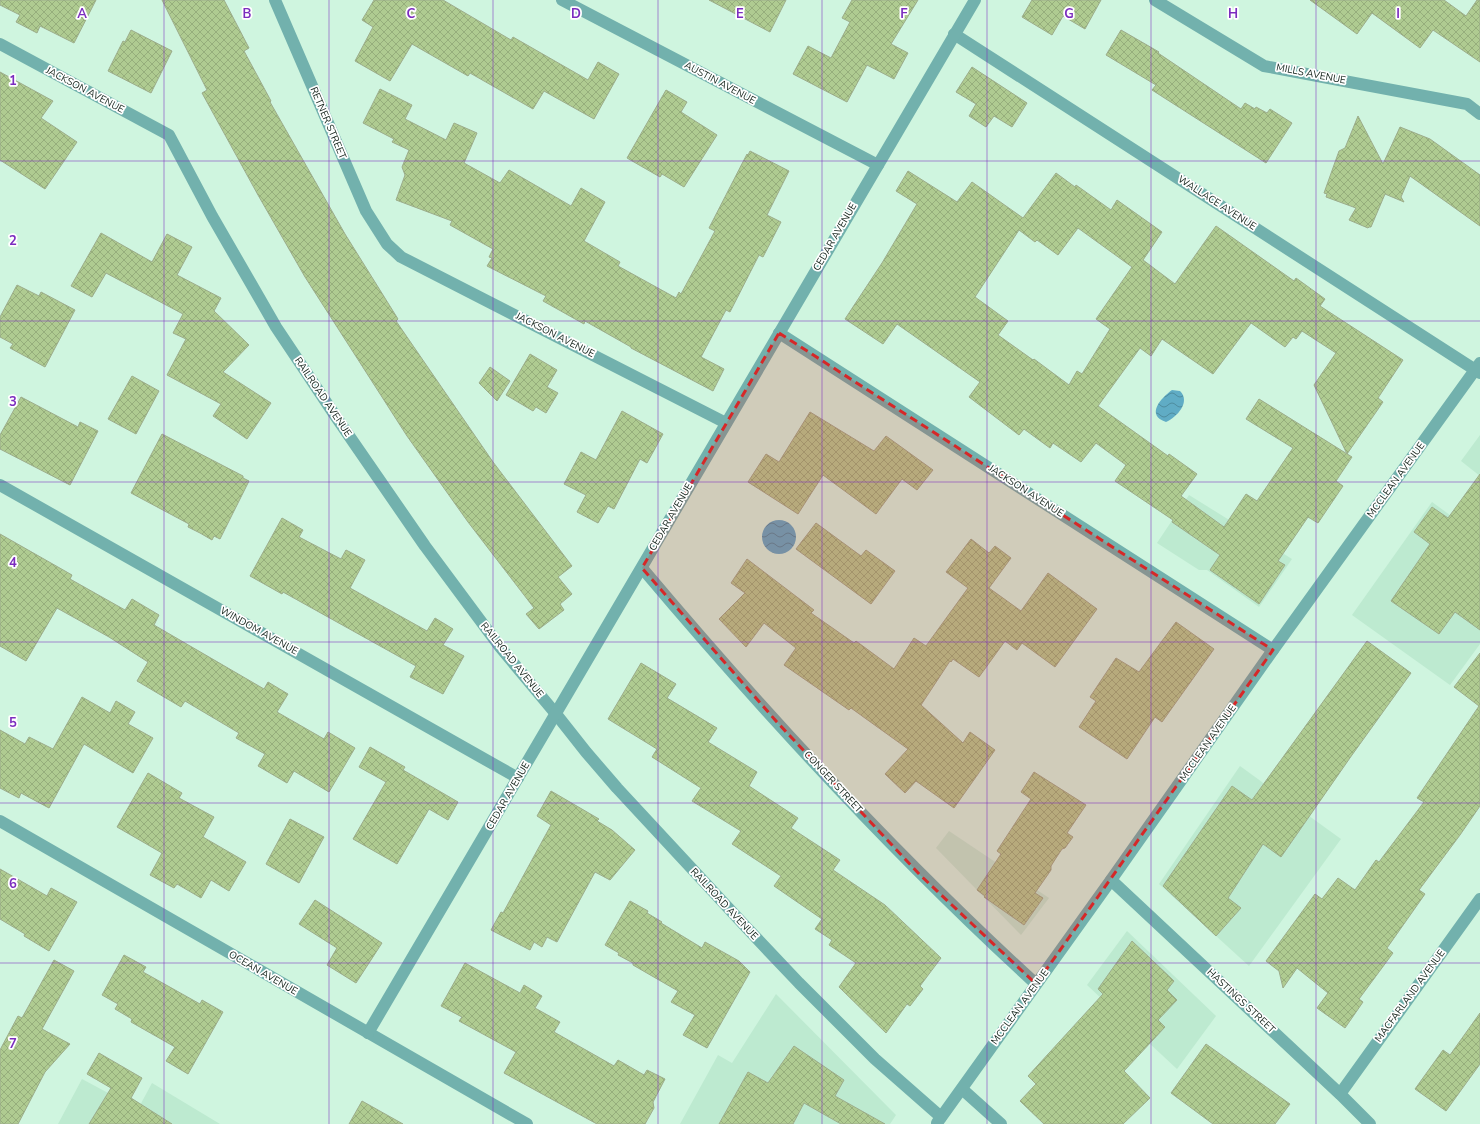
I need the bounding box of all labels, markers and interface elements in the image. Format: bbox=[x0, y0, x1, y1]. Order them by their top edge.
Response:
text: A bbox=[77, 5, 87, 23]
text: B bbox=[243, 5, 252, 23]
text: C bbox=[407, 5, 416, 23]
text: D bbox=[571, 5, 581, 23]
text: E bbox=[736, 5, 744, 23]
text: F bbox=[900, 5, 908, 23]
text: G bbox=[1064, 5, 1074, 23]
text: H bbox=[1228, 5, 1238, 23]
text: I bbox=[1396, 5, 1400, 23]
street label: AUSTIN AVENUE bbox=[682, 58, 758, 108]
street label: MILLS AVENUE bbox=[1275, 60, 1347, 88]
street label: JACKSON AVENUE bbox=[42, 63, 127, 117]
text: 1 bbox=[9, 72, 17, 90]
street label: RETNER STREET bbox=[306, 85, 350, 161]
street label: WALLACE AVENUE bbox=[1175, 172, 1259, 234]
street label: CEDAR AVENUE bbox=[810, 200, 860, 274]
text: 2 bbox=[9, 232, 17, 250]
street label: JACKSON AVENUE bbox=[512, 309, 597, 361]
street label: RAILROAD AVENUE bbox=[291, 354, 355, 440]
text: 3 bbox=[9, 393, 17, 411]
street label: MCCLEAN AVENUE bbox=[1364, 439, 1428, 521]
street label: JACKSON AVENUE bbox=[985, 461, 1066, 521]
street label: CEDAR AVENUE bbox=[646, 480, 696, 554]
text: 4 bbox=[9, 554, 17, 572]
street label: WINDOM AVENUE bbox=[217, 604, 301, 658]
street label: RAILROAD AVENUE bbox=[477, 619, 547, 701]
street label: MCCLEAN AVENUE bbox=[1176, 702, 1240, 784]
text: 5 bbox=[9, 714, 17, 732]
street label: CONGER STREET bbox=[801, 748, 865, 816]
street label: CEDAR AVENUE bbox=[483, 759, 533, 833]
street label: RAILROAD AVENUE bbox=[687, 865, 761, 943]
text: 6 bbox=[9, 875, 17, 893]
street label: MACFARLAND AVENUE bbox=[1372, 947, 1448, 1045]
street label: OCEAN AVENUE bbox=[226, 948, 300, 998]
street label: MCCLEAN AVENUE bbox=[988, 966, 1052, 1048]
street label: HASTINGS STREET bbox=[1204, 966, 1278, 1036]
text: 7 bbox=[9, 1035, 17, 1053]

